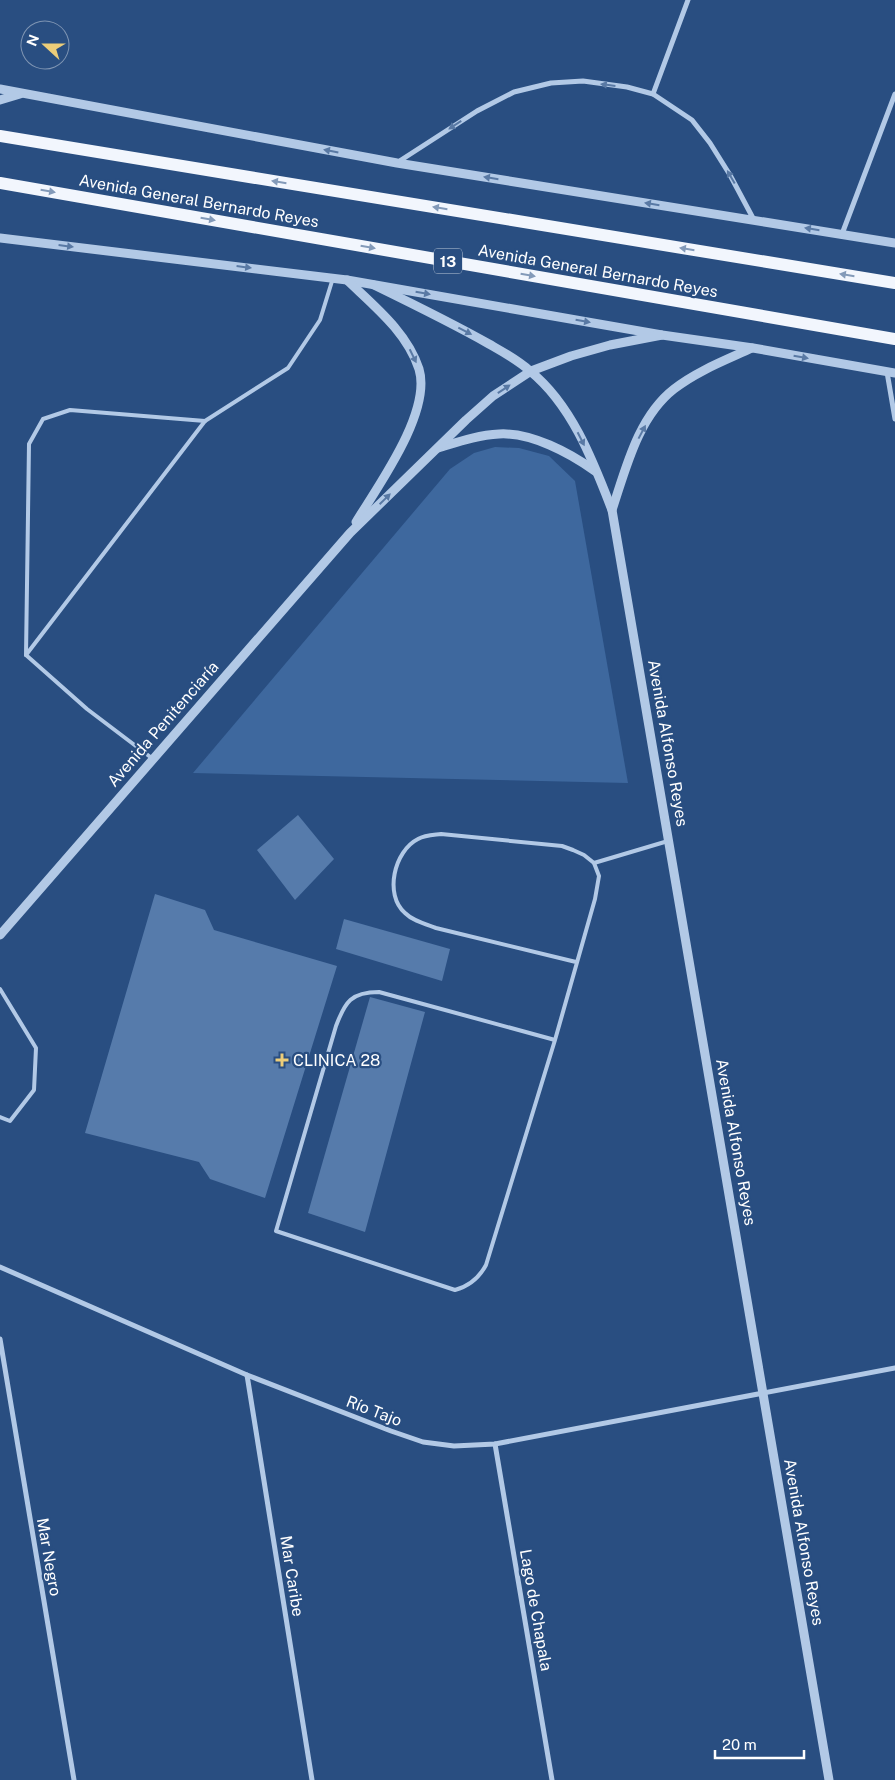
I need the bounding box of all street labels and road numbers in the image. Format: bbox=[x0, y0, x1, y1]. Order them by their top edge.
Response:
street label: Avenida General Bernardo Reyes bbox=[78, 171, 320, 231]
street label: Avenida General Bernardo Reyes bbox=[477, 241, 719, 301]
road number: 13 bbox=[434, 248, 462, 274]
street label: Avenida Penitenciaría bbox=[103, 657, 223, 791]
street label: Avenida Alfonso Reyes bbox=[644, 658, 692, 828]
street label: Avenida Alfonso Reyes bbox=[712, 1057, 760, 1227]
street label: Río Tajo bbox=[343, 1392, 405, 1430]
street label: Avenida Alfonso Reyes bbox=[780, 1457, 828, 1627]
street label: Mar Negro bbox=[33, 1516, 65, 1598]
street label: Mar Caribe bbox=[276, 1534, 308, 1618]
street label: Lago de Chapala bbox=[516, 1548, 556, 1672]

